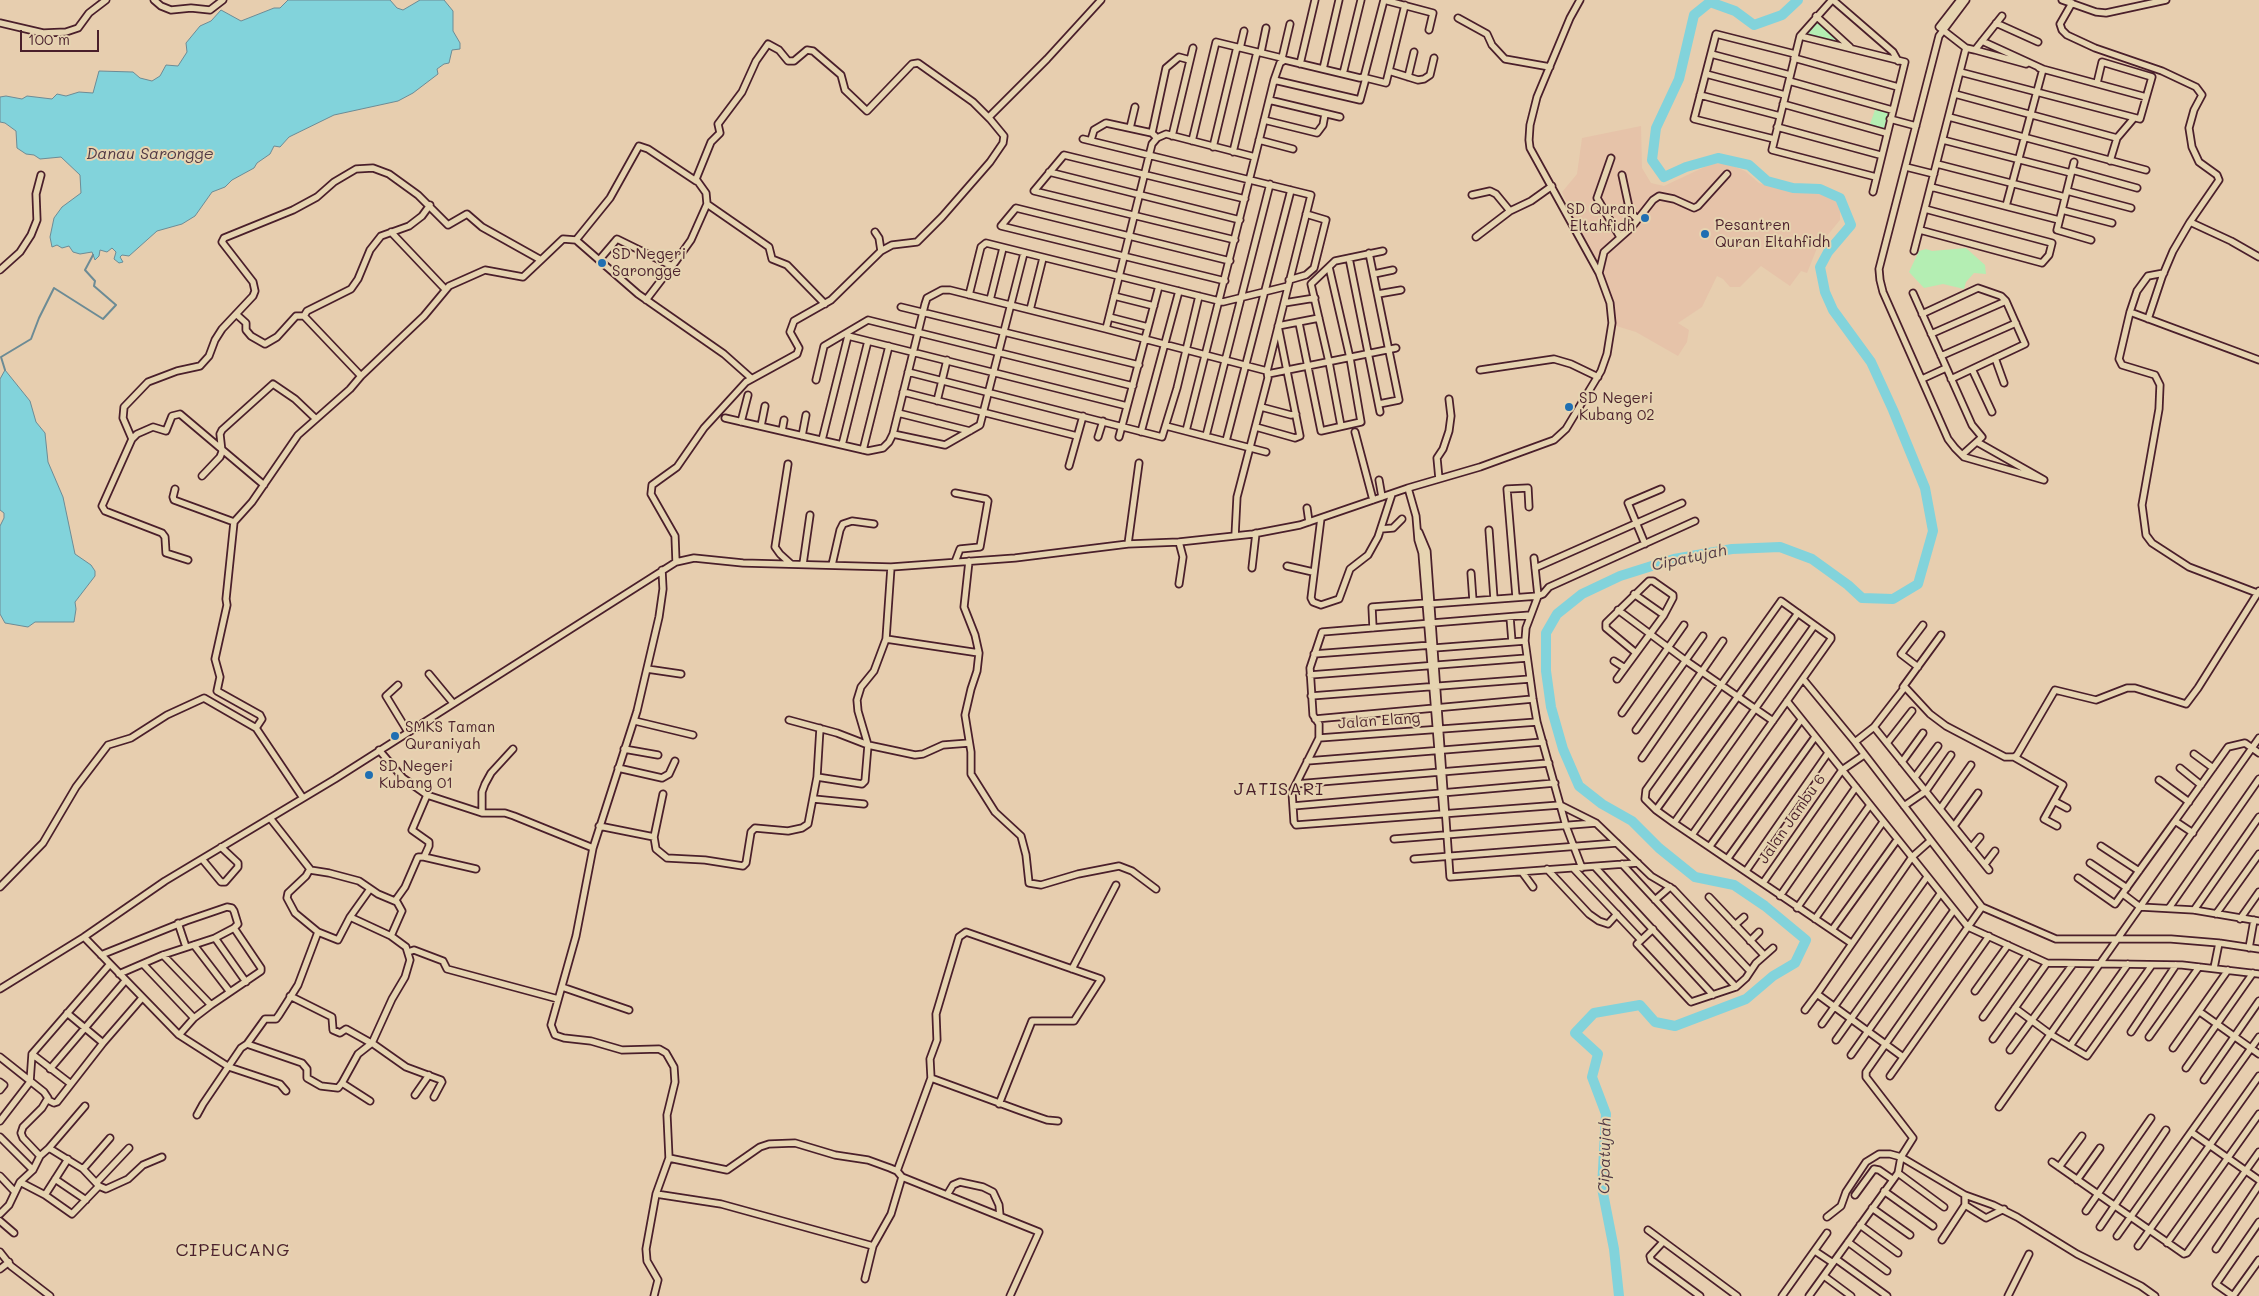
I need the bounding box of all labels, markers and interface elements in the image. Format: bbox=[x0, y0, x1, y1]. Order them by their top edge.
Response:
scale bar bbox=[22, 20, 101, 52]
text: 100 m bbox=[28, 29, 70, 49]
water label: Danau Sarongge bbox=[86, 144, 214, 164]
place label: SD Quran Eltahfidh bbox=[1566, 200, 1635, 235]
marker: SD Quran Eltahfidh bbox=[1639, 212, 1651, 224]
place label: Pesantren Quran Eltahfidh bbox=[1715, 216, 1830, 251]
marker: Pesantren Quran Eltahfidh bbox=[1699, 228, 1711, 240]
place label: SD Negeri Sarongge bbox=[612, 245, 686, 280]
marker: SD Negeri Sarongge bbox=[596, 257, 608, 269]
place label: SD Negeri Kubang 02 bbox=[1579, 389, 1655, 424]
marker: SD Negeri Kubang 02 bbox=[1563, 401, 1575, 413]
water label: Cipatujah bbox=[1650, 541, 1728, 575]
street label: Jalan Elang bbox=[1337, 709, 1421, 733]
place label: SMKS Taman Quraniyah bbox=[405, 718, 495, 753]
marker: SMKS Taman Quraniyah bbox=[389, 730, 401, 742]
place label: SD Negeri Kubang 01 bbox=[379, 757, 453, 792]
marker: SD Negeri Kubang 01 bbox=[363, 769, 375, 781]
street label: Jalan Jambu 6 bbox=[1755, 771, 1829, 867]
district label: JATISARI bbox=[1233, 778, 1325, 800]
water label: Cipatujah bbox=[1595, 1118, 1615, 1194]
district label: CIPEUCANG bbox=[174, 1239, 292, 1261]

